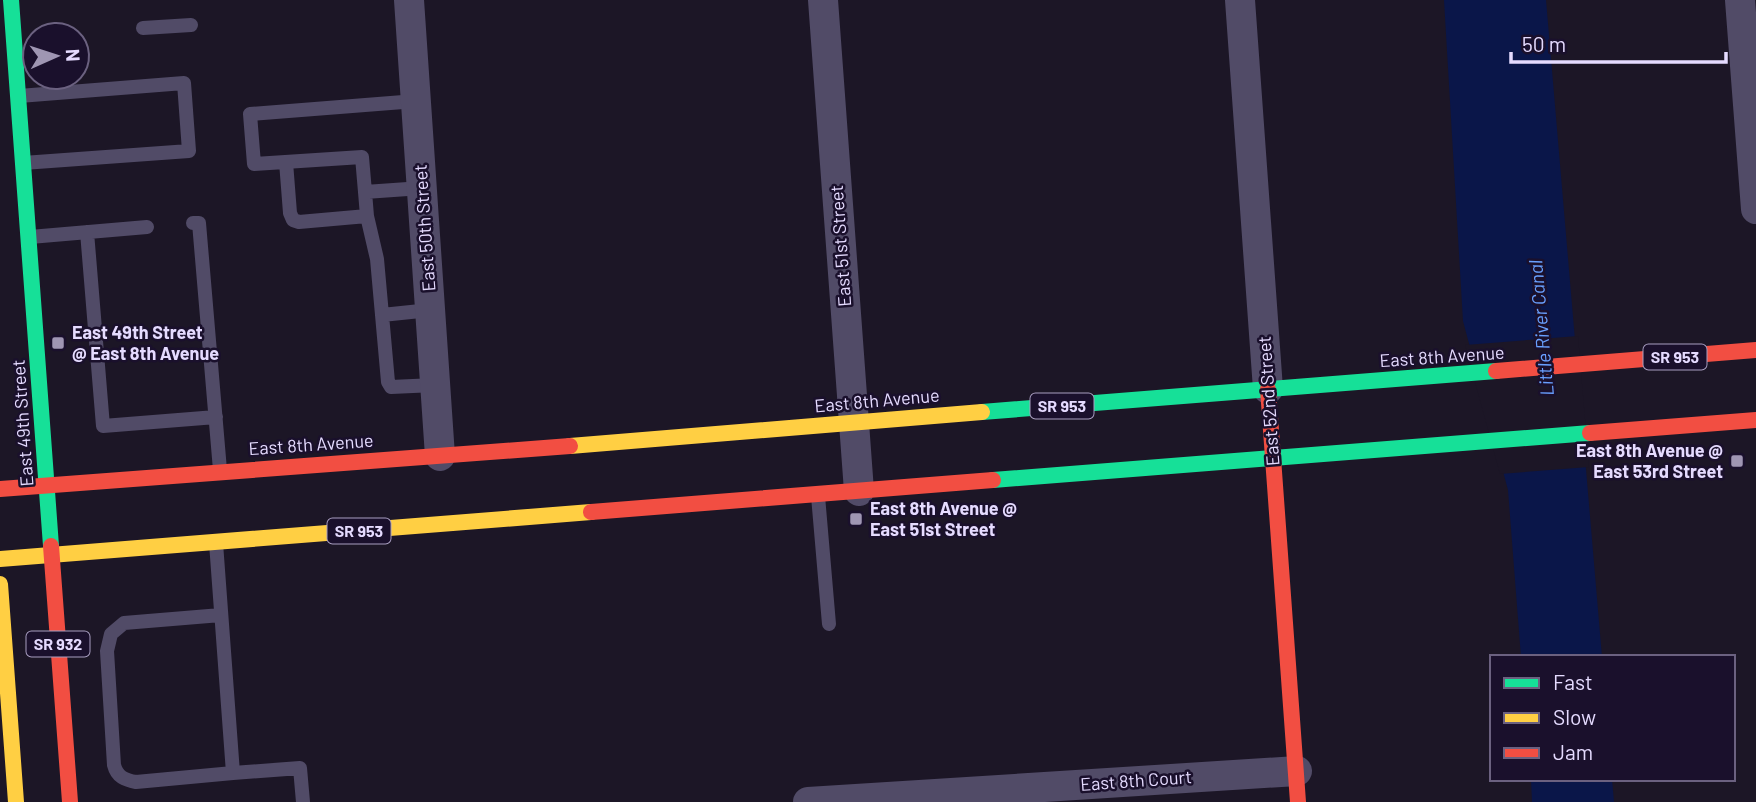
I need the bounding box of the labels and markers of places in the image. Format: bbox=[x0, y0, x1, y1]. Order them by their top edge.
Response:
place label: East 49th Street @ East 8th Avenue bbox=[72, 321, 219, 364]
marker: East 49th Street @ East 8th Avenue bbox=[50, 335, 66, 351]
place label: East 8th Avenue @ East 53rd Street bbox=[1576, 439, 1723, 482]
marker: East 8th Avenue @ East 53rd Street bbox=[1729, 453, 1745, 469]
place label: East 8th Avenue @ East 51st Street bbox=[870, 497, 1017, 540]
marker: East 8th Avenue @ East 51st Street bbox=[848, 511, 864, 527]

